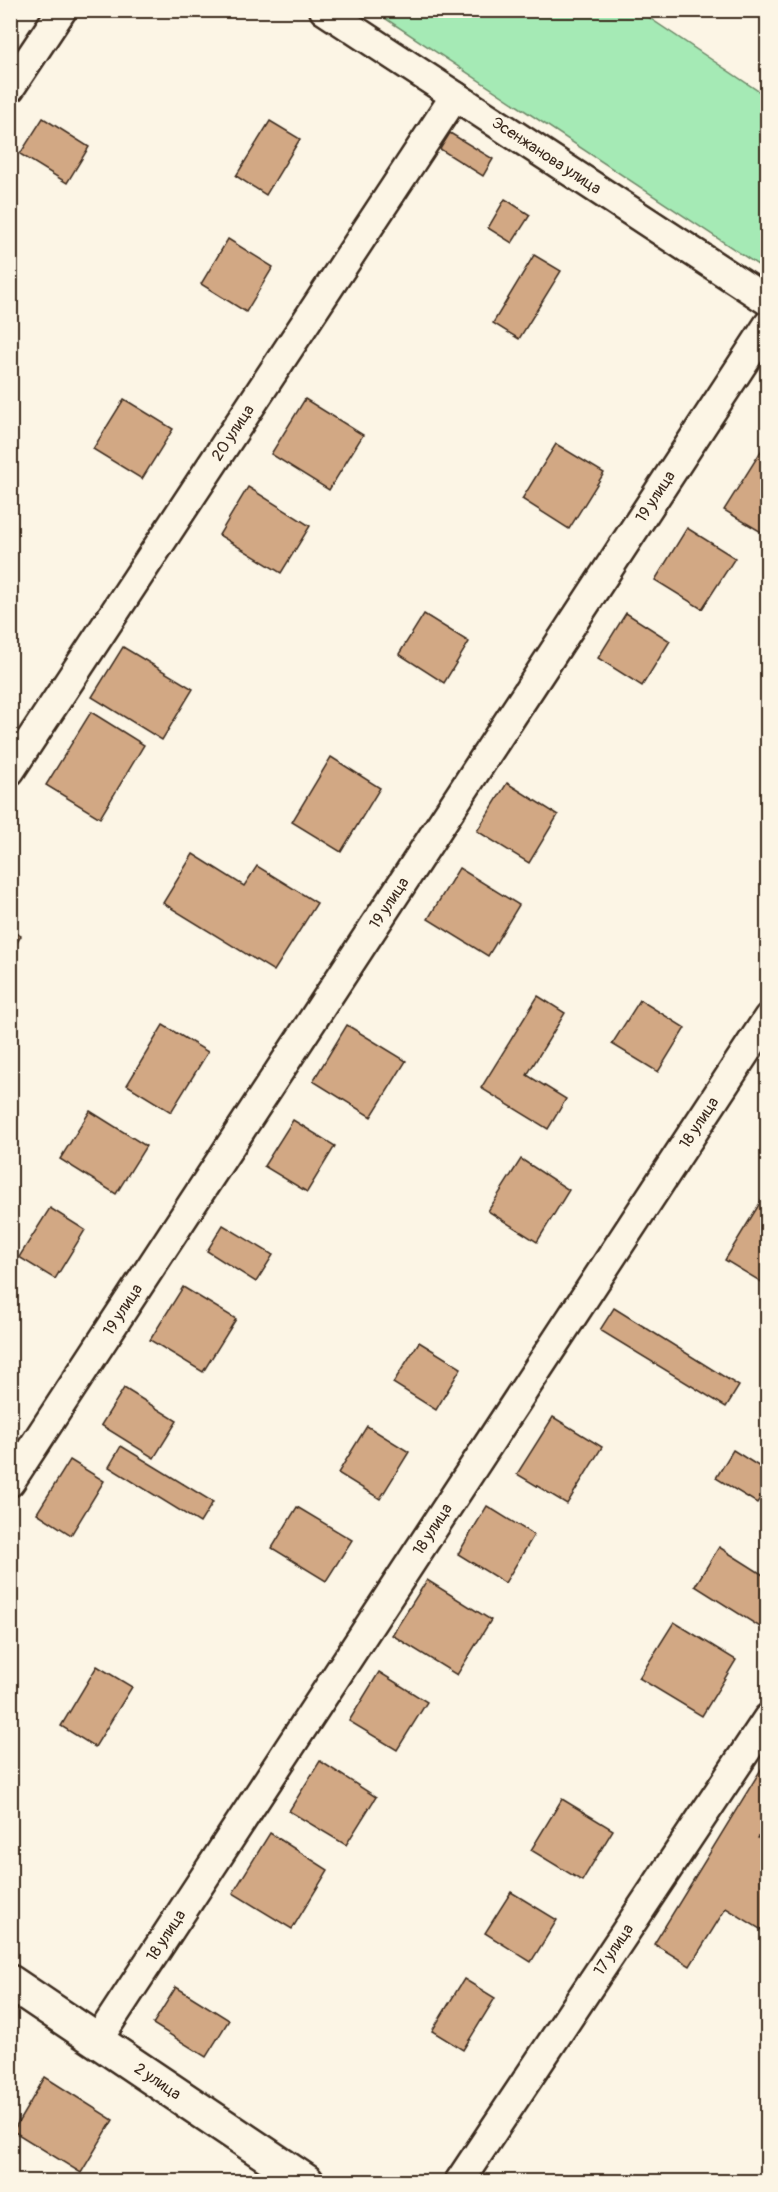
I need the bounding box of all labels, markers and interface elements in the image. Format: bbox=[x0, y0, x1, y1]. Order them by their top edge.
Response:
street label: Эсенжанова улица bbox=[488, 113, 605, 199]
street label: 20 улица bbox=[207, 401, 259, 465]
street label: 19 улица bbox=[631, 467, 680, 526]
street label: 19 улица bbox=[365, 873, 413, 933]
street label: 18 улица bbox=[675, 1093, 723, 1152]
street label: 19 улица bbox=[99, 1280, 147, 1339]
street label: 18 улица bbox=[408, 1500, 457, 1559]
street label: 18 улица bbox=[142, 1906, 190, 1965]
street label: 17 улица bbox=[589, 1920, 638, 1980]
street label: 2 улица bbox=[130, 2059, 185, 2104]

